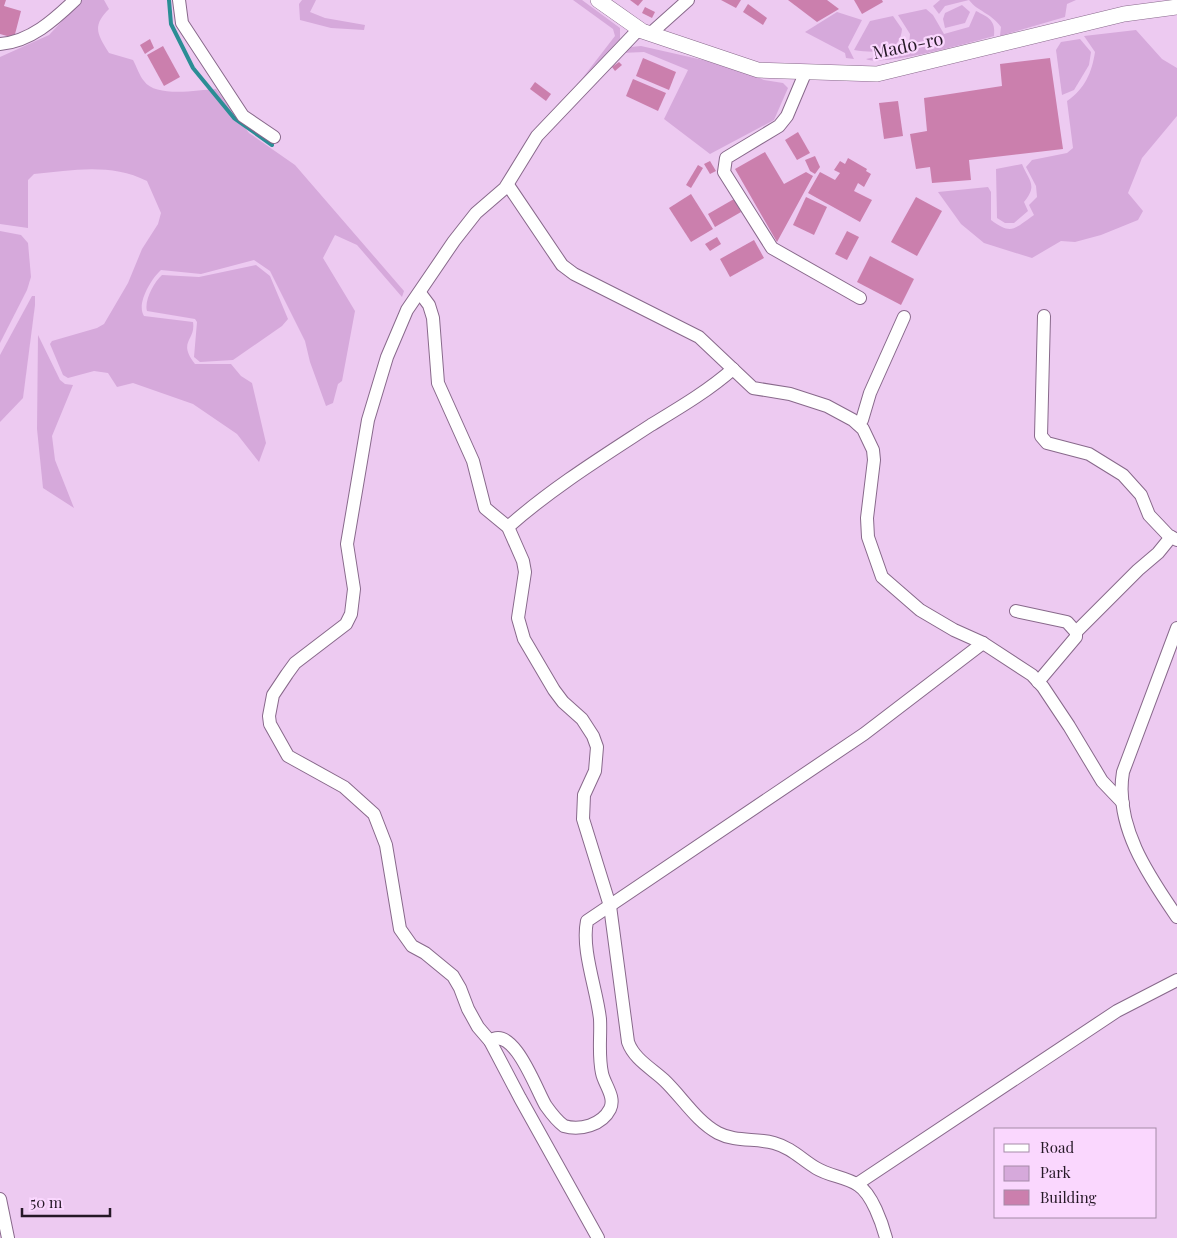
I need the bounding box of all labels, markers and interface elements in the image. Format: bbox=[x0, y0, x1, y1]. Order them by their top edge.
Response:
street label: Mado-ro bbox=[870, 26, 945, 64]
legend bbox=[994, 1128, 1157, 1218]
text: Road bbox=[1040, 1137, 1074, 1157]
text: Park bbox=[1040, 1162, 1072, 1182]
scale bar bbox=[22, 1186, 110, 1218]
text: Building bbox=[1040, 1187, 1097, 1207]
text: 50 m bbox=[30, 1192, 63, 1212]

